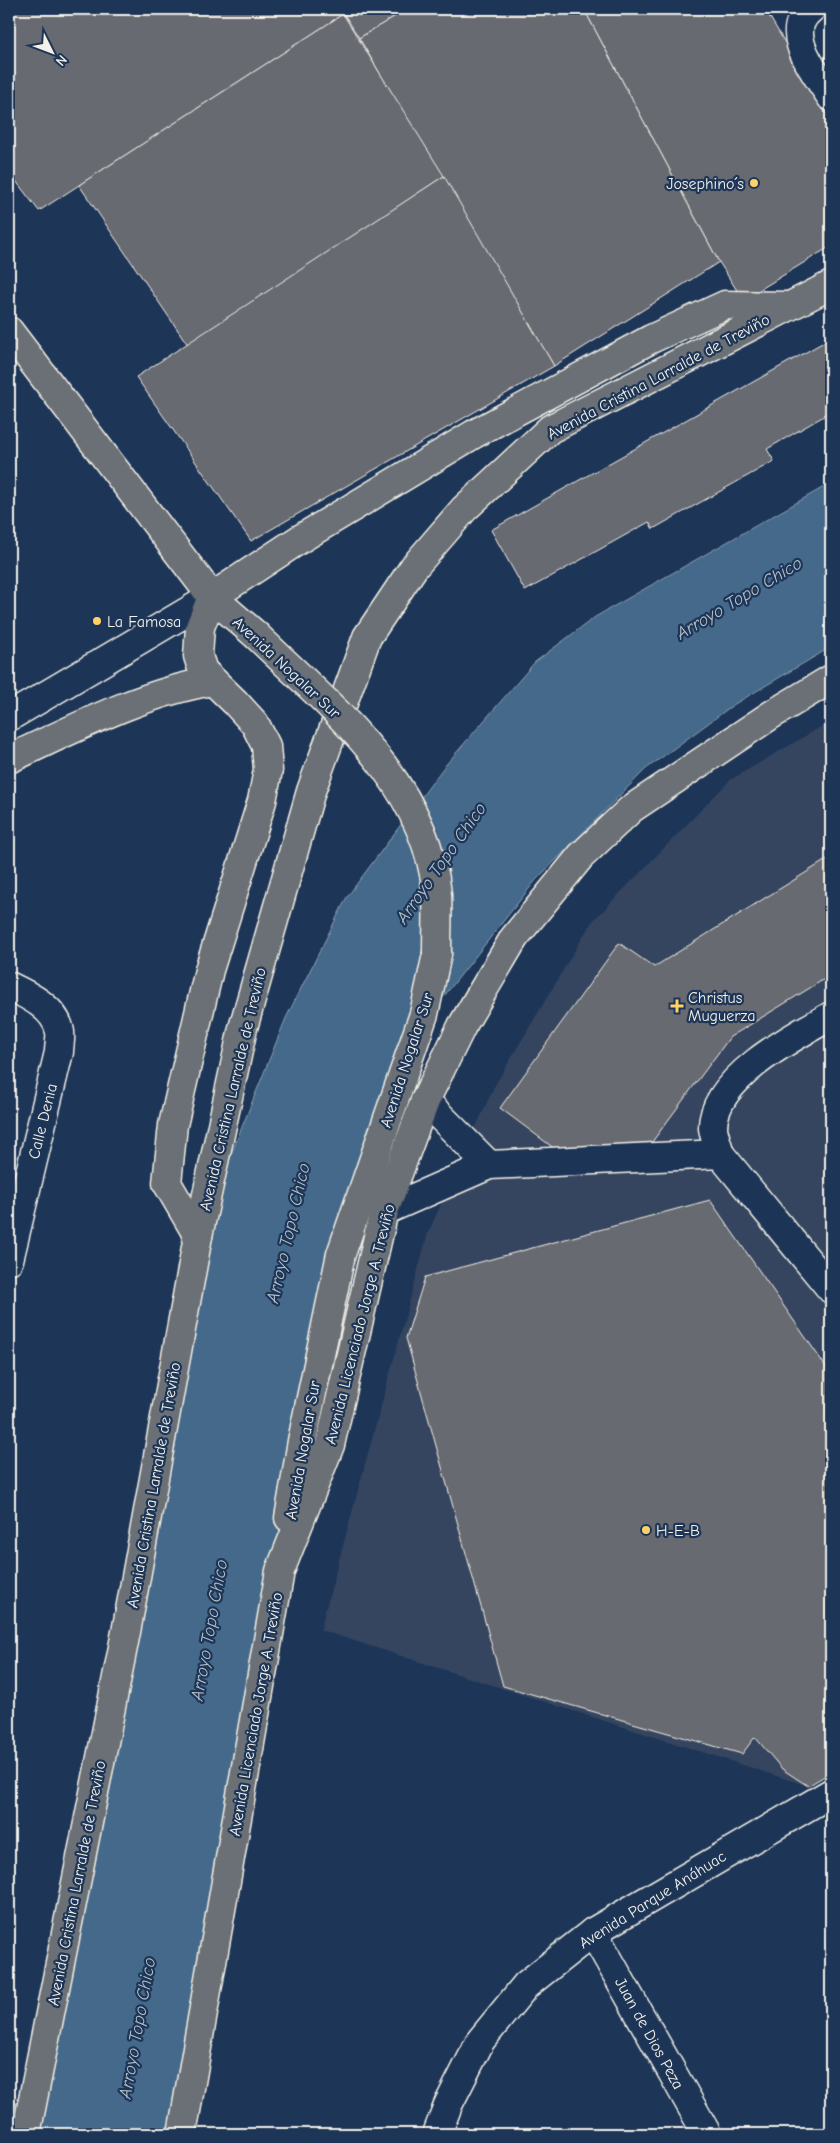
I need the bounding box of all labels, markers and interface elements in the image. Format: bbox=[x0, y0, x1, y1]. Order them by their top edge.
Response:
north arrow bbox=[28, 28, 78, 78]
text: N bbox=[52, 51, 71, 69]
place label: Josephino´s bbox=[666, 175, 744, 193]
marker: Josephino´s bbox=[748, 177, 760, 189]
street label: Avenida Cristina Larralde de Treviño bbox=[544, 310, 773, 443]
water label: Arroyo Topo Chico bbox=[672, 553, 806, 645]
place label: La Famosa bbox=[107, 613, 181, 631]
street label: Avenida Nogalar Sur bbox=[229, 613, 344, 723]
marker: La Famosa bbox=[91, 615, 103, 627]
water label: Arroyo Topo Chico bbox=[391, 799, 491, 929]
street label: Avenida Cristina Larralde de Treviño bbox=[196, 966, 270, 1213]
place label: Christus Muguerza bbox=[688, 989, 755, 1025]
street label: Avenida Nogalar Sur bbox=[377, 990, 437, 1130]
marker: Christus Muguerza bbox=[670, 999, 684, 1013]
street label: Calle Denia bbox=[25, 1082, 61, 1161]
water label: Arroyo Topo Chico bbox=[262, 1161, 315, 1306]
street label: Avenida Licenciado Jorge A. Treviño bbox=[321, 1202, 399, 1446]
street label: Avenida Cristina Larralde de Treviño bbox=[123, 1361, 184, 1609]
street label: Avenida Nogalar Sur bbox=[282, 1379, 324, 1521]
place label: H-E-B bbox=[656, 1522, 700, 1540]
marker: H-E-B bbox=[640, 1524, 652, 1536]
water label: Arroyo Topo Chico bbox=[187, 1558, 232, 1703]
street label: Avenida Licenciado Jorge A. Treviño bbox=[226, 1591, 286, 1837]
street label: Avenida Cristina Larralde de Treviño bbox=[44, 1759, 110, 2007]
street label: Avenida Parque Anáhuac bbox=[576, 1847, 730, 1952]
water label: Arroyo Topo Chico bbox=[115, 1956, 160, 2101]
street label: Juan de Dios Peza bbox=[611, 1974, 687, 2092]

